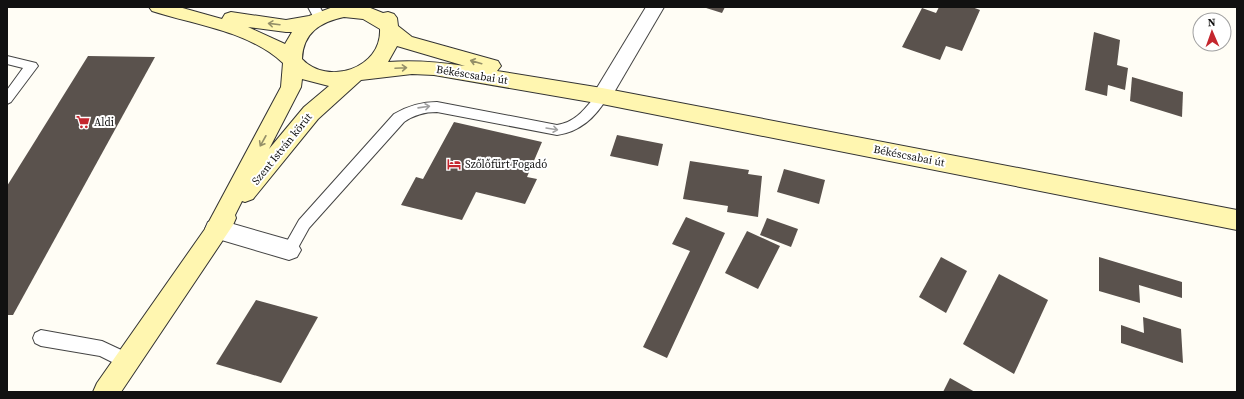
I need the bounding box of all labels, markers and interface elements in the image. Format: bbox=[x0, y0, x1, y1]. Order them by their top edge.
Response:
north arrow bbox=[1192, 12, 1232, 52]
text: N bbox=[1207, 15, 1216, 30]
one-way arrow bbox=[268, 20, 281, 28]
one-way arrow bbox=[470, 58, 483, 65]
street label: Békéscsabai út bbox=[435, 62, 509, 88]
one-way arrow bbox=[394, 64, 407, 71]
one-way arrow bbox=[418, 103, 431, 111]
street label: Szent István körút bbox=[248, 110, 316, 188]
supermarket icon: Aldi bbox=[75, 114, 91, 130]
place label: Aldi bbox=[94, 115, 114, 130]
one-way arrow bbox=[545, 125, 558, 133]
one-way arrow bbox=[258, 135, 266, 147]
street label: Békéscsabai út bbox=[872, 142, 946, 170]
hotel icon: Szőlőfürt Fogadó bbox=[446, 156, 462, 172]
place label: Szőlőfürt Fogadó bbox=[465, 157, 547, 172]

